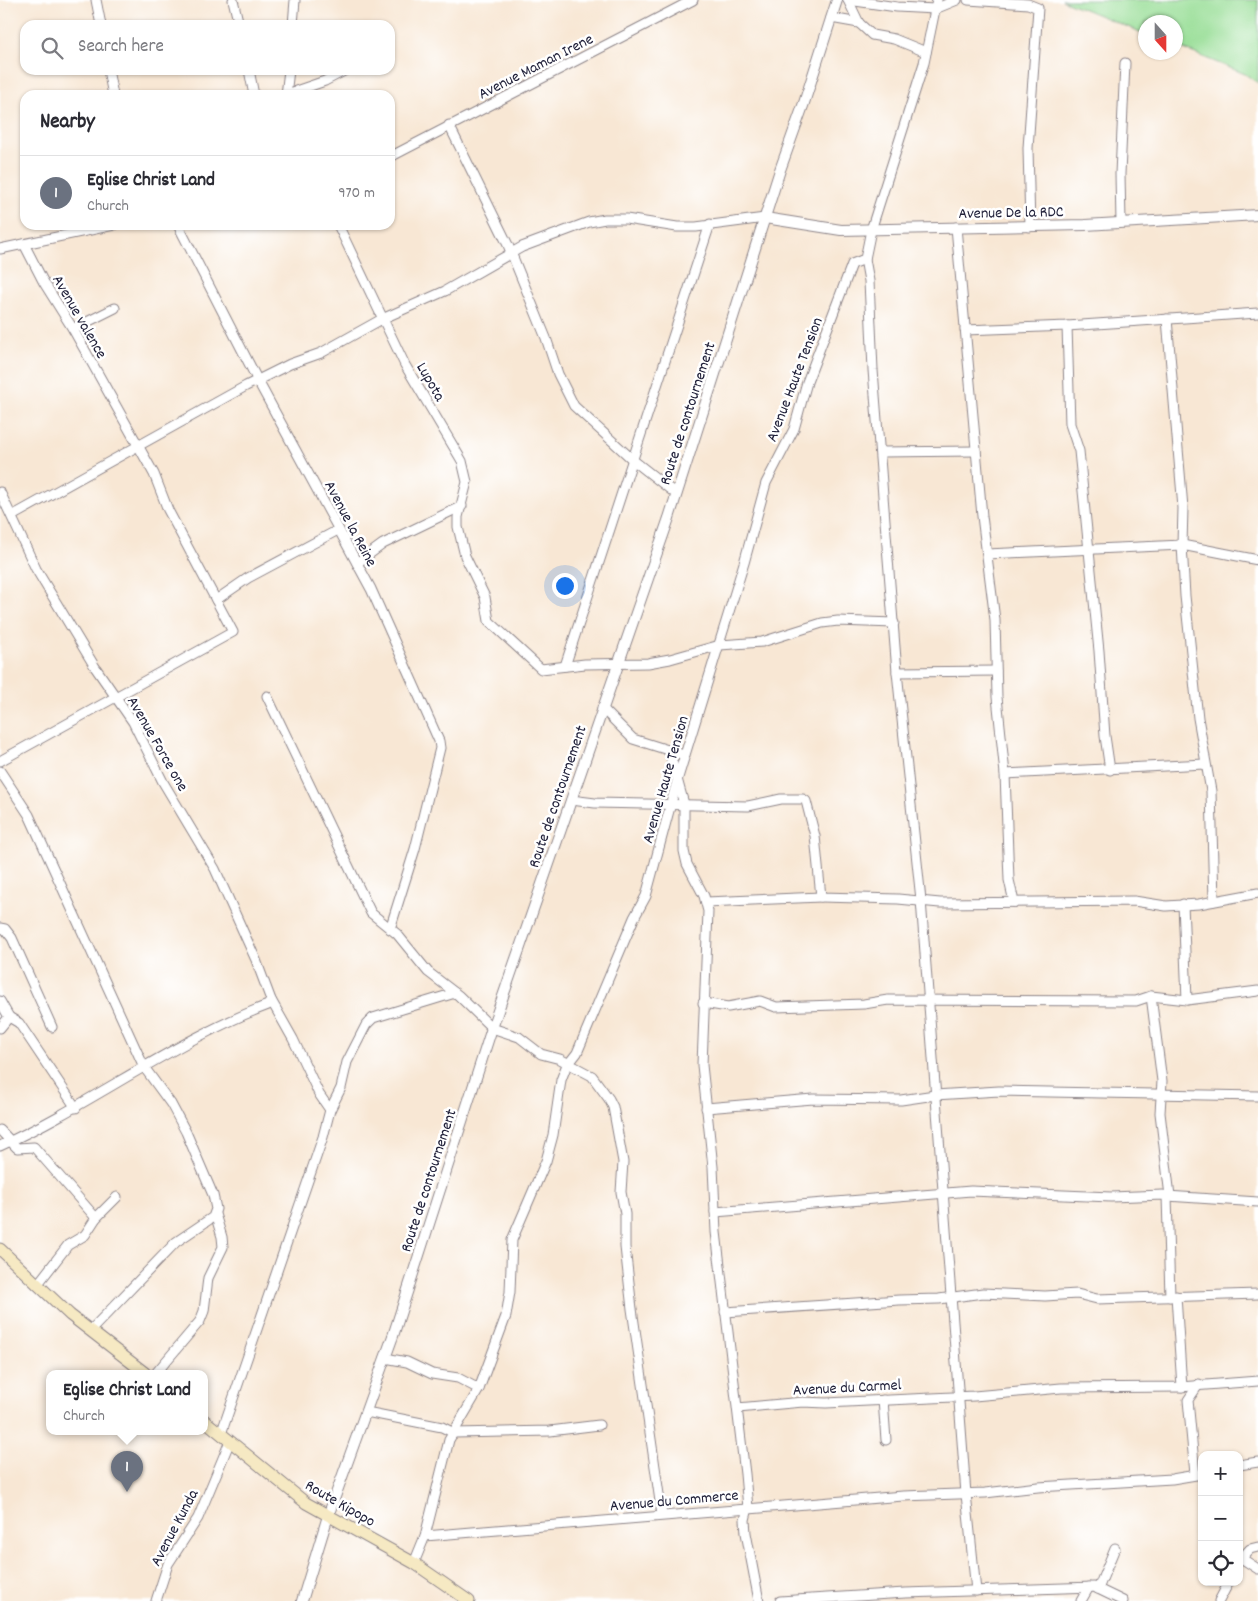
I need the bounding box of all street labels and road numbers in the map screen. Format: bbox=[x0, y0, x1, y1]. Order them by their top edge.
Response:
street label: Avenue Maman Irene bbox=[475, 28, 598, 106]
street label: Avenue De la RDC bbox=[958, 201, 1064, 226]
street label: Avenue valence bbox=[46, 271, 112, 363]
street label: Avenue Haute Tension bbox=[761, 314, 830, 445]
street label: Route de contournement bbox=[654, 339, 722, 488]
street label: Lupota bbox=[410, 359, 450, 406]
street label: Avenue la Reine bbox=[317, 477, 382, 571]
street label: Avenue Force one bbox=[120, 692, 193, 796]
street label: Avenue Haute Tension bbox=[637, 713, 696, 846]
street label: Route de contournement bbox=[523, 722, 594, 871]
street label: Route de contournement bbox=[395, 1106, 463, 1255]
street label: Avenue du Carmel bbox=[792, 1374, 902, 1403]
street label: Route Kipopo bbox=[300, 1475, 379, 1534]
street label: Avenue du Commerce bbox=[609, 1484, 739, 1519]
street label: Avenue Kunda bbox=[145, 1485, 205, 1571]

